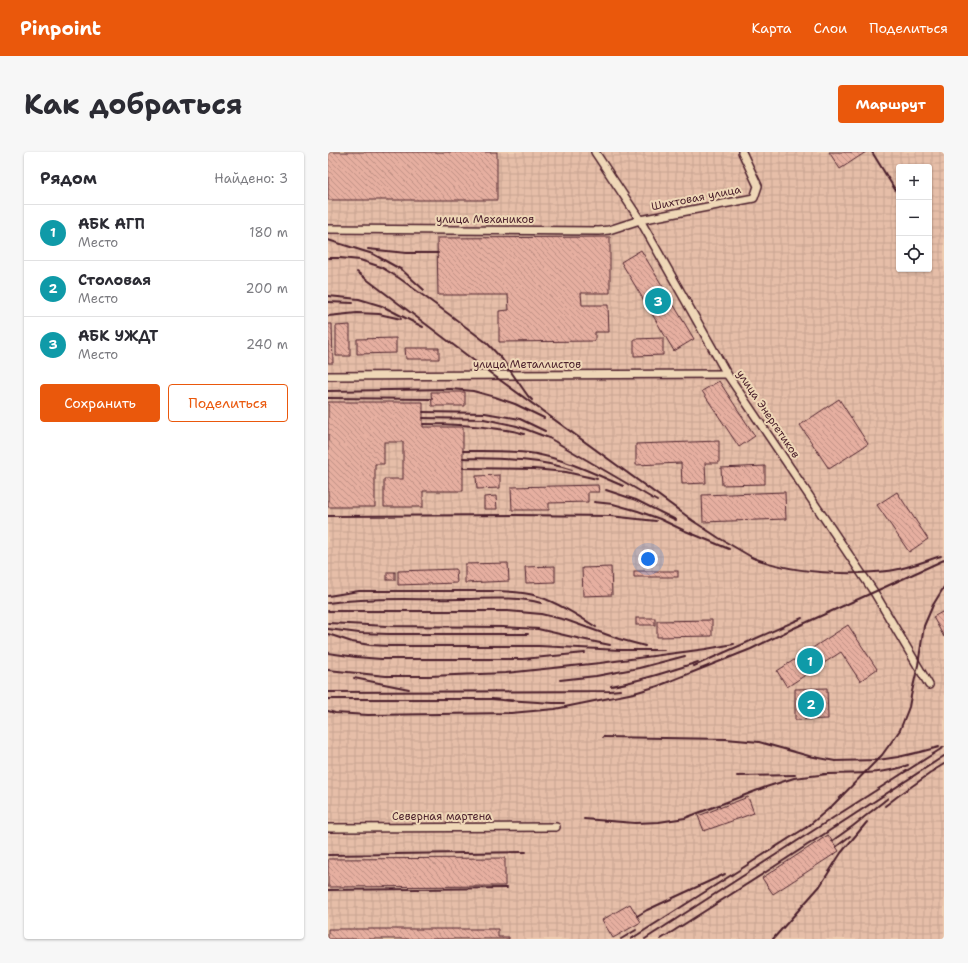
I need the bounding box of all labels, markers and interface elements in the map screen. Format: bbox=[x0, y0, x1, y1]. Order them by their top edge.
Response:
text: Pinpoint bbox=[20, 16, 101, 41]
text: Карта bbox=[751, 19, 792, 37]
text: Слои bbox=[814, 19, 847, 37]
text: Поделиться bbox=[869, 19, 948, 37]
text: Как добраться bbox=[24, 85, 243, 123]
button: Маршрут bbox=[838, 85, 944, 123]
map controls bbox=[896, 164, 932, 272]
button: + bbox=[896, 164, 932, 200]
text: Рядом bbox=[40, 167, 97, 189]
text: Найдено: 3 bbox=[214, 170, 288, 187]
street label: Шихтовая улица bbox=[650, 182, 742, 214]
button: − bbox=[896, 200, 932, 236]
street label: улица Механиков bbox=[436, 212, 534, 227]
text: АБК АГП bbox=[78, 214, 145, 234]
text: 1 bbox=[50, 224, 56, 241]
text: 180 m bbox=[249, 224, 288, 241]
text: Место bbox=[78, 234, 118, 251]
button: locate bbox=[896, 236, 932, 272]
text: Столовая bbox=[78, 270, 151, 290]
text: 2 bbox=[48, 280, 58, 297]
text: 200 m bbox=[246, 280, 288, 297]
pin: 3 bbox=[645, 286, 671, 316]
text: Место bbox=[78, 290, 118, 307]
text: АБК УЖДТ bbox=[78, 326, 158, 346]
text: 3 bbox=[48, 336, 58, 353]
text: 240 m bbox=[246, 336, 288, 353]
text: Место bbox=[78, 346, 118, 363]
street label: улица Металлистов bbox=[473, 357, 581, 372]
street label: улица Энергетиков bbox=[733, 367, 803, 461]
button: Сохранить bbox=[40, 384, 160, 422]
button: Поделиться bbox=[168, 384, 288, 422]
your location bbox=[638, 549, 658, 569]
pin: 1 bbox=[797, 646, 823, 676]
pin: 2 bbox=[798, 689, 824, 719]
street label: Северная мартена bbox=[392, 809, 492, 824]

